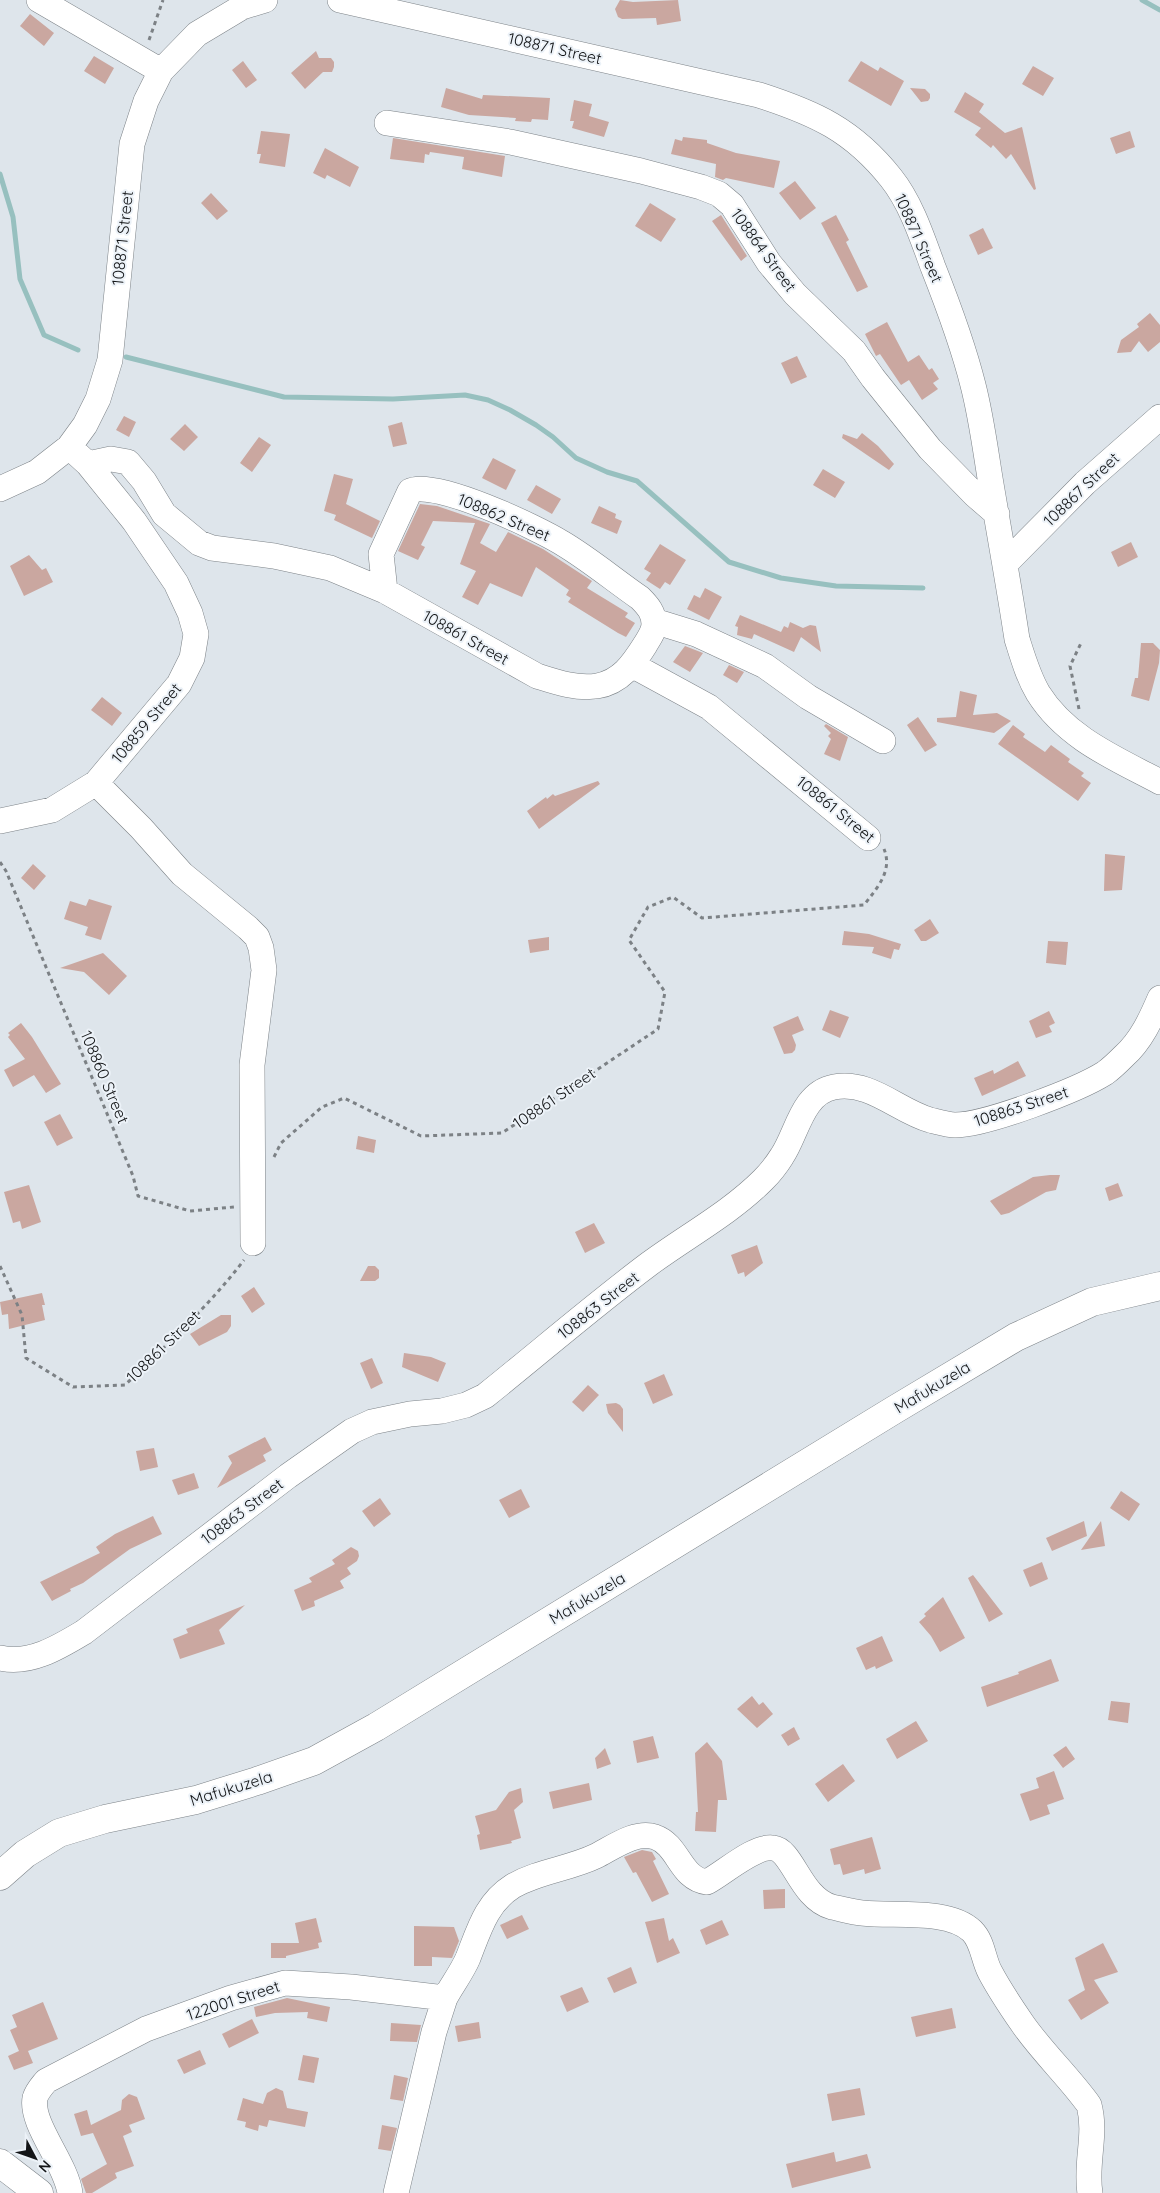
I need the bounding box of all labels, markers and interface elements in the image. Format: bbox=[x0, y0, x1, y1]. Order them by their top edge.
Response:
street label: 108871 Street bbox=[506, 28, 604, 68]
street label: 108871 Street bbox=[107, 190, 137, 286]
street label: 108871 Street bbox=[890, 190, 948, 286]
street label: 108864 Street bbox=[727, 204, 801, 296]
street label: 108867 Street bbox=[1039, 448, 1123, 530]
street label: 108862 Street bbox=[455, 489, 553, 545]
street label: 108861 Street bbox=[419, 605, 513, 669]
street label: 108859 Street bbox=[107, 679, 185, 767]
street label: 108861 Street bbox=[793, 771, 879, 847]
street label: 108860 Street bbox=[76, 1028, 134, 1126]
street label: 108861 Street bbox=[509, 1063, 599, 1133]
street label: 108863 Street bbox=[971, 1081, 1071, 1131]
street label: 108863 Street bbox=[553, 1267, 643, 1343]
street label: 108861 Street bbox=[122, 1306, 204, 1386]
street label: Mafukuzela bbox=[890, 1356, 974, 1418]
street label: 108863 Street bbox=[197, 1474, 287, 1548]
street label: Mafukuzela bbox=[545, 1567, 629, 1629]
street label: Mafukuzela bbox=[187, 1766, 275, 1810]
street label: 122001 Street bbox=[184, 1976, 282, 2024]
north arrow bbox=[10, 2133, 60, 2183]
text: N bbox=[35, 2157, 55, 2176]

